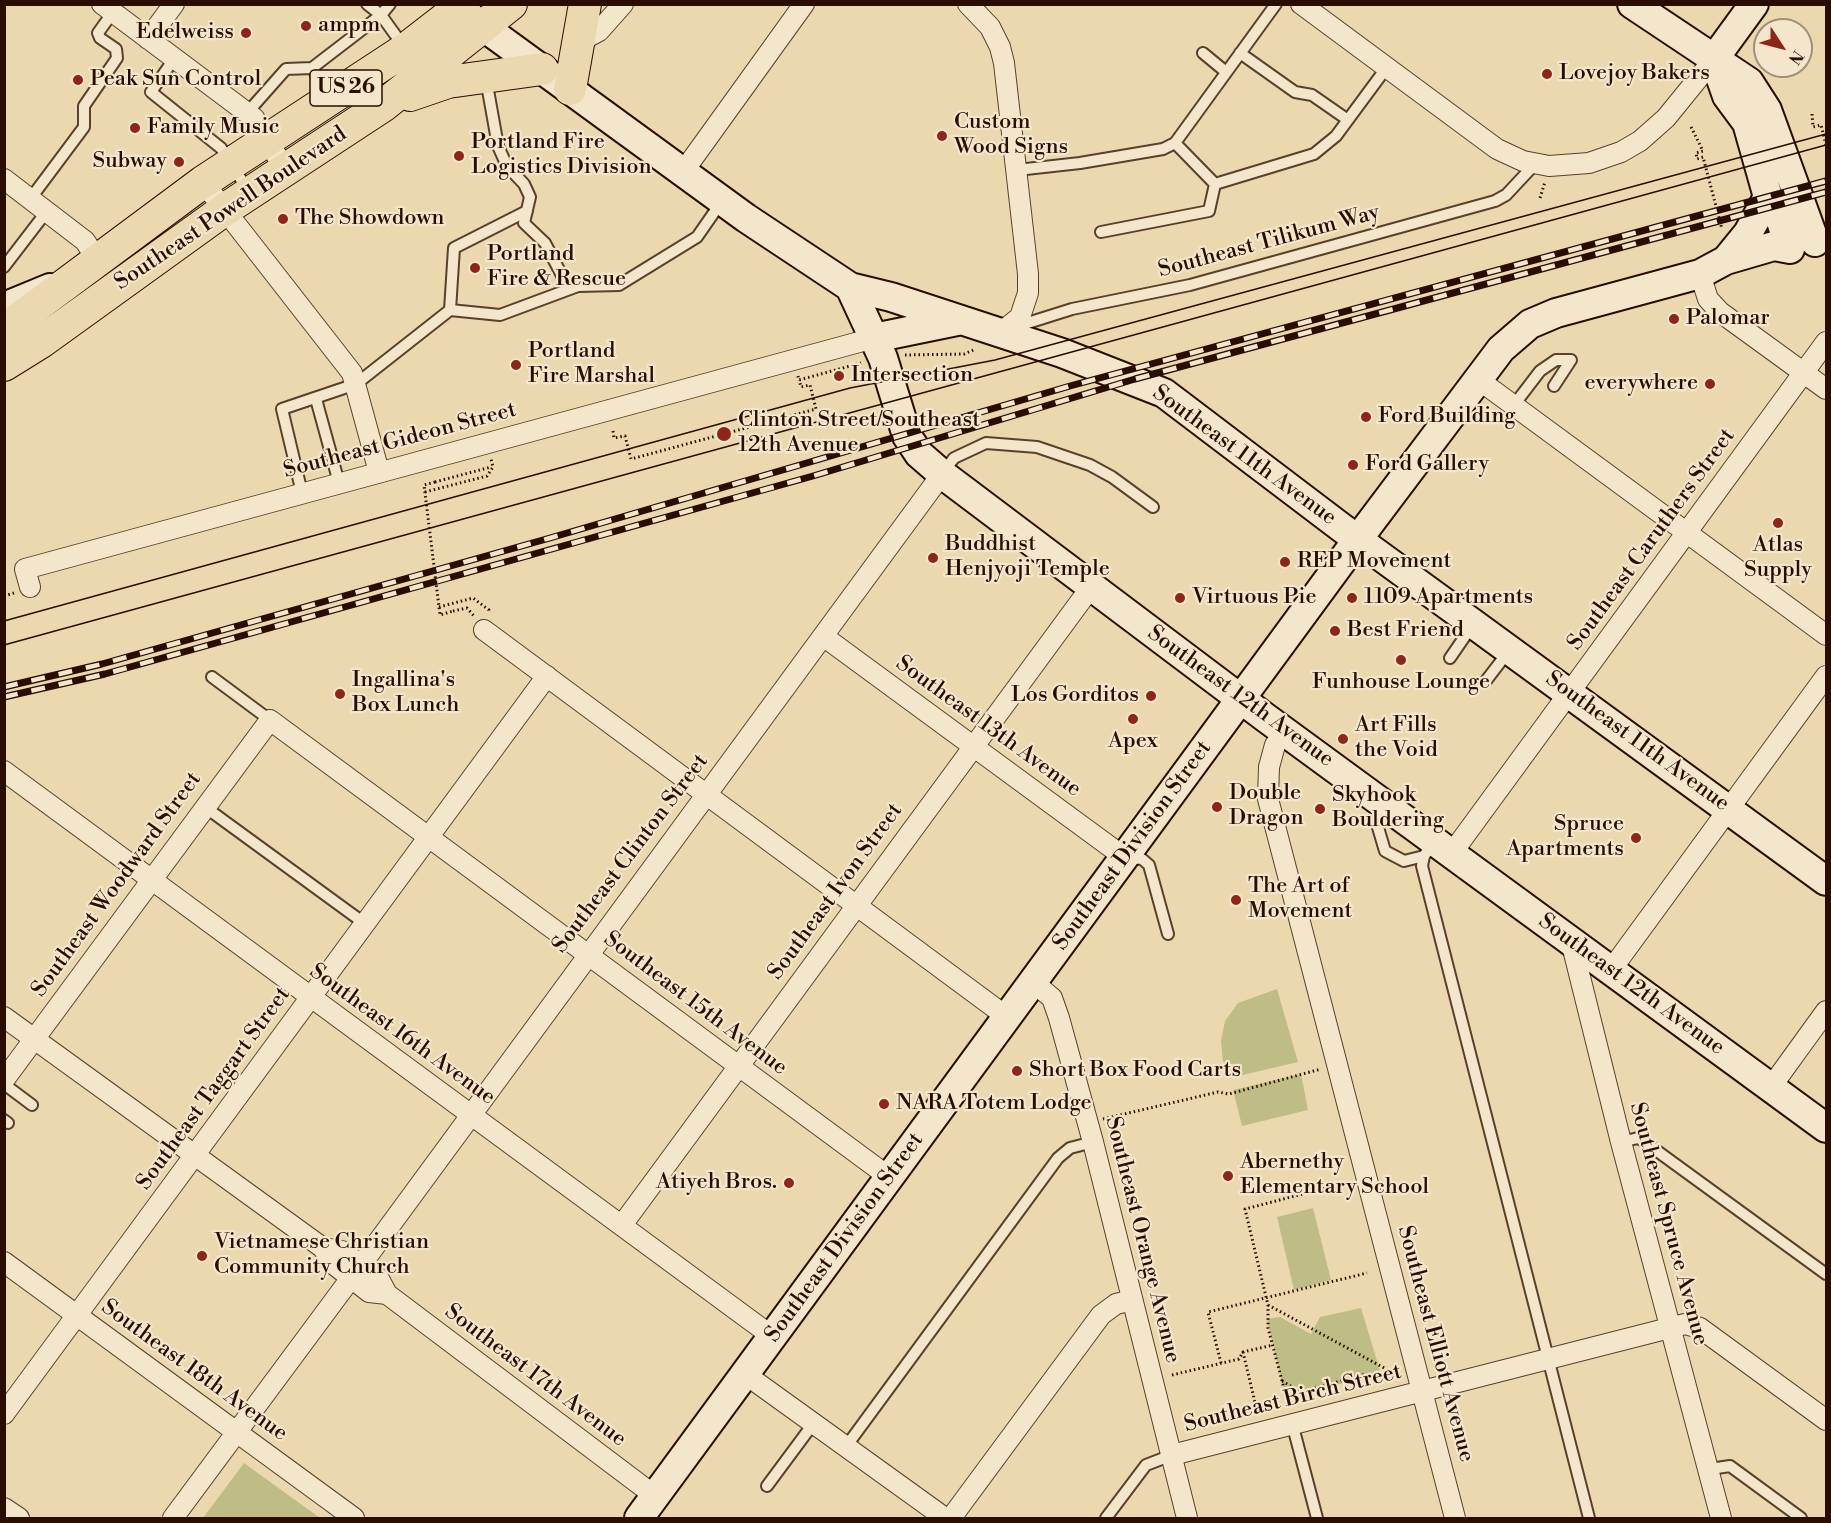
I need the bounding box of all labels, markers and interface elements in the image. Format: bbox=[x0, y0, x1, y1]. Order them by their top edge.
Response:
place label: ampm bbox=[318, 13, 380, 39]
north arrow bbox=[1753, 18, 1813, 78]
marker: ampm bbox=[299, 19, 313, 33]
place label: Edelweiss bbox=[136, 20, 234, 46]
marker: Edelweiss bbox=[239, 26, 253, 40]
text: N bbox=[1784, 46, 1808, 68]
place label: Lovejoy Bakers bbox=[1559, 61, 1710, 87]
place label: Peak Sun Control bbox=[90, 67, 261, 93]
marker: Lovejoy Bakers bbox=[1540, 67, 1554, 81]
road number: US 26 bbox=[310, 70, 382, 106]
marker: Peak Sun Control bbox=[71, 73, 85, 87]
place label: Custom Wood Signs bbox=[954, 110, 1068, 162]
place label: Family Music bbox=[147, 115, 280, 141]
street label: Southeast Powell Boulevard bbox=[110, 121, 352, 297]
marker: Family Music bbox=[128, 121, 142, 135]
marker: Custom Wood Signs bbox=[935, 129, 949, 143]
place label: Portland Fire Logistics Division bbox=[471, 130, 652, 182]
place label: Subway bbox=[93, 149, 167, 175]
marker: Portland Fire Logistics Division bbox=[452, 149, 466, 163]
marker: Subway bbox=[172, 155, 186, 169]
street label: Southeast Tilikum Way bbox=[1155, 200, 1383, 284]
place label: The Showdown bbox=[295, 206, 444, 232]
marker: The Showdown bbox=[276, 212, 290, 226]
place label: Portland Fire & Rescue bbox=[487, 242, 626, 294]
marker: Portland Fire & Rescue bbox=[468, 261, 482, 275]
place label: Palomar bbox=[1686, 306, 1770, 332]
marker: Palomar bbox=[1667, 312, 1681, 326]
place label: Portland Fire Marshal bbox=[528, 339, 655, 390]
marker: Portland Fire Marshal bbox=[509, 358, 523, 372]
place label: Intersection bbox=[851, 363, 973, 389]
marker: Intersection bbox=[832, 369, 846, 383]
place label: everywhere bbox=[1585, 371, 1698, 397]
marker: everywhere bbox=[1703, 377, 1717, 391]
street label: Southeast 11th Avenue bbox=[1147, 380, 1341, 532]
street label: Southeast Gideon Street bbox=[281, 397, 519, 485]
place label: Ford Building bbox=[1378, 404, 1516, 430]
place label: Clinton Street/Southeast 12th Avenue bbox=[738, 408, 980, 460]
marker: Ford Building bbox=[1359, 410, 1373, 424]
street label: Southeast Caruthers Street bbox=[1563, 424, 1741, 656]
marker: Clinton Street/Southeast 12th Avenue bbox=[715, 425, 733, 443]
place label: Ford Gallery bbox=[1365, 452, 1489, 478]
marker: Ford Gallery bbox=[1346, 458, 1360, 472]
marker: Atlas Supply bbox=[1771, 516, 1785, 530]
place label: Buddhist Henjyoji Temple bbox=[945, 532, 1110, 584]
place label: Atlas Supply bbox=[1744, 533, 1812, 584]
place label: REP Movement bbox=[1297, 549, 1451, 575]
marker: Buddhist Henjyoji Temple bbox=[926, 551, 940, 565]
marker: REP Movement bbox=[1278, 555, 1292, 569]
place label: Virtuous Pie bbox=[1192, 585, 1317, 611]
place label: 1109 Apartments bbox=[1364, 585, 1533, 611]
marker: Virtuous Pie bbox=[1173, 591, 1187, 605]
marker: 1109 Apartments bbox=[1345, 591, 1359, 605]
place label: Best Friend bbox=[1347, 618, 1464, 644]
street label: Southeast 12th Avenue bbox=[1142, 621, 1338, 773]
marker: Best Friend bbox=[1328, 624, 1342, 638]
street label: Southeast 13th Avenue bbox=[890, 651, 1086, 803]
marker: Funhouse Lounge bbox=[1394, 653, 1408, 667]
street label: Southeast 11th Avenue bbox=[1540, 666, 1734, 818]
place label: Ingallina's Box Lunch bbox=[352, 668, 459, 720]
place label: Funhouse Lounge bbox=[1312, 670, 1490, 696]
place label: Los Gorditos bbox=[1011, 683, 1139, 709]
marker: Ingallina's Box Lunch bbox=[333, 687, 347, 701]
marker: Los Gorditos bbox=[1144, 689, 1158, 703]
marker: Apex bbox=[1126, 712, 1140, 726]
place label: Art Fills the Void bbox=[1355, 713, 1438, 764]
place label: Apex bbox=[1108, 729, 1158, 755]
marker: Art Fills the Void bbox=[1336, 732, 1350, 746]
street label: Southeast Division Street bbox=[1048, 736, 1218, 956]
street label: Southeast Clinton Street bbox=[548, 749, 714, 959]
street label: Southeast Woodward Street bbox=[27, 767, 207, 1003]
place label: Double Dragon bbox=[1229, 781, 1304, 832]
place label: Skyhook Bouldering bbox=[1332, 783, 1444, 834]
street label: Southeast Ivon Street bbox=[763, 799, 909, 985]
marker: Double Dragon bbox=[1210, 800, 1224, 814]
marker: Skyhook Bouldering bbox=[1313, 802, 1327, 816]
place label: Spruce Apartments bbox=[1506, 812, 1624, 864]
marker: Spruce Apartments bbox=[1629, 831, 1643, 845]
place label: The Art of Movement bbox=[1248, 874, 1352, 926]
marker: The Art of Movement bbox=[1229, 893, 1243, 907]
street label: Southeast 12th Avenue bbox=[1533, 909, 1729, 1061]
street label: Southeast 15th Avenue bbox=[598, 926, 792, 1082]
street label: Southeast 16th Avenue bbox=[304, 959, 500, 1111]
street label: Southeast Taggart Street bbox=[131, 982, 297, 1196]
place label: Short Box Food Carts bbox=[1029, 1058, 1241, 1084]
marker: Short Box Food Carts bbox=[1010, 1064, 1024, 1078]
place label: NARA Totem Lodge bbox=[896, 1091, 1092, 1117]
marker: NARA Totem Lodge bbox=[877, 1097, 891, 1111]
street label: Southeast Spruce Avenue bbox=[1623, 1100, 1713, 1348]
street label: Southeast Orange Avenue bbox=[1099, 1114, 1185, 1366]
street label: Southeast Division Street bbox=[760, 1128, 930, 1348]
place label: Abernethy Elementary School bbox=[1240, 1150, 1429, 1202]
marker: Abernethy Elementary School bbox=[1221, 1169, 1235, 1183]
place label: Atiyeh Bros. bbox=[656, 1170, 777, 1196]
marker: Atiyeh Bros. bbox=[782, 1176, 796, 1190]
street label: Southeast Elliott Avenue bbox=[1391, 1223, 1479, 1465]
place label: Vietnamese Christian Community Church bbox=[214, 1230, 429, 1282]
marker: Vietnamese Christian Community Church bbox=[195, 1249, 209, 1263]
street label: Southeast 18th Avenue bbox=[96, 1295, 292, 1447]
street label: Southeast 17th Avenue bbox=[439, 1299, 631, 1453]
street label: Southeast Birch Street bbox=[1181, 1359, 1405, 1439]

